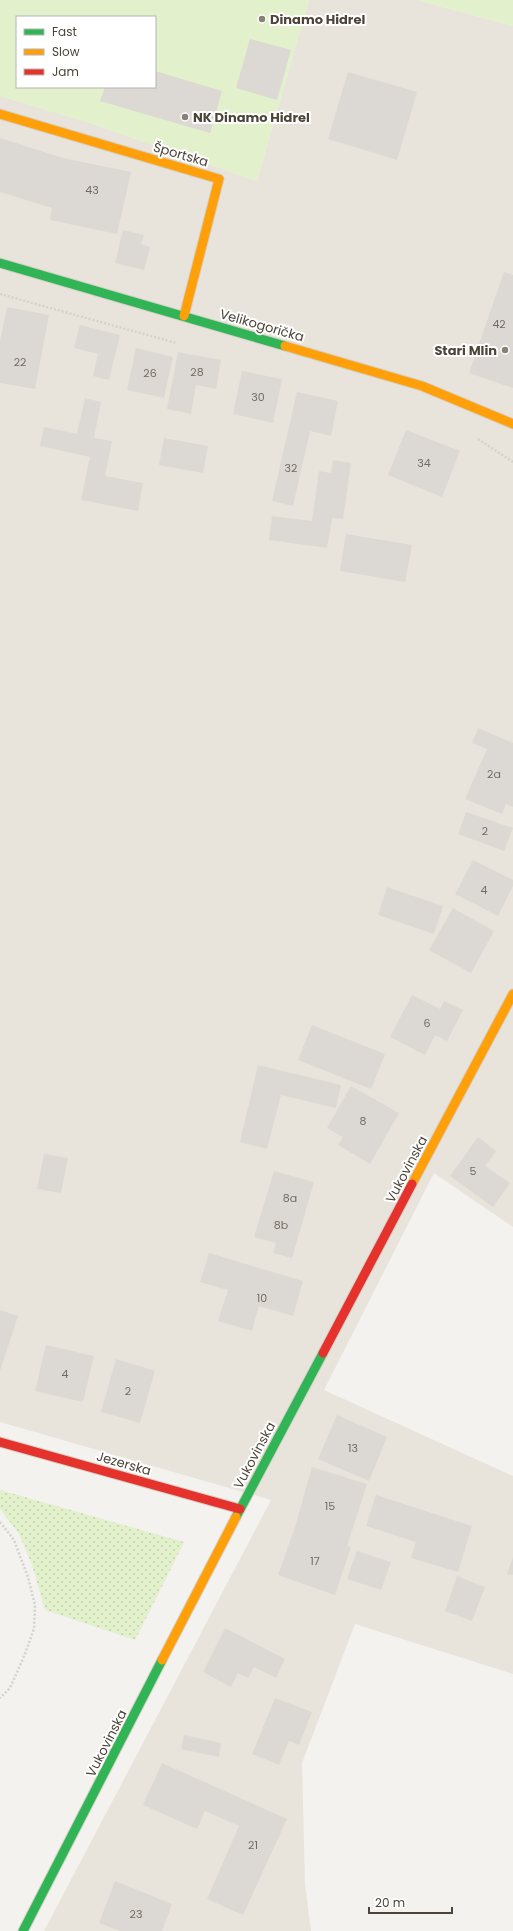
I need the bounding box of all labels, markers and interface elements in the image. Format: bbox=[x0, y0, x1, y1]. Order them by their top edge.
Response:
place label: Dinamo Hidrel bbox=[270, 10, 365, 29]
marker: Dinamo Hidrel bbox=[257, 14, 267, 24]
legend bbox=[16, 16, 156, 88]
text: Fast bbox=[52, 23, 77, 40]
text: Slow bbox=[52, 43, 80, 60]
text: Jam bbox=[52, 63, 79, 80]
place label: NK Dinamo Hidrel bbox=[193, 108, 310, 127]
marker: NK Dinamo Hidrel bbox=[180, 112, 190, 122]
street label: Športska bbox=[151, 138, 211, 171]
house number: 43 bbox=[85, 182, 99, 198]
street label: Velikogorička bbox=[218, 304, 306, 347]
house number: 42 bbox=[492, 316, 506, 332]
place label: Stari Mlin bbox=[434, 341, 497, 360]
marker: Stari Mlin bbox=[500, 345, 510, 355]
house number: 22 bbox=[14, 354, 26, 370]
house number: 28 bbox=[190, 364, 204, 380]
house number: 26 bbox=[143, 365, 157, 381]
house number: 30 bbox=[251, 389, 265, 405]
house number: 34 bbox=[417, 455, 431, 471]
house number: 32 bbox=[285, 460, 297, 476]
house number: 2a bbox=[487, 766, 501, 782]
house number: 2 bbox=[482, 823, 488, 839]
house number: 4 bbox=[481, 882, 488, 898]
house number: 6 bbox=[424, 1015, 431, 1031]
house number: 8 bbox=[360, 1113, 367, 1129]
street label: Vukovinska bbox=[381, 1132, 432, 1206]
house number: 5 bbox=[470, 1163, 477, 1179]
house number: 8a bbox=[283, 1190, 297, 1206]
house number: 8b bbox=[274, 1217, 288, 1233]
house number: 10 bbox=[257, 1290, 267, 1306]
house number: 4 bbox=[62, 1366, 69, 1382]
house number: 2 bbox=[125, 1383, 131, 1399]
street label: Vukovinska bbox=[229, 1418, 280, 1492]
house number: 13 bbox=[348, 1440, 358, 1456]
street label: Jezerska bbox=[94, 1447, 153, 1480]
house number: 15 bbox=[325, 1498, 335, 1514]
house number: 17 bbox=[310, 1553, 320, 1569]
street label: Vukovinska bbox=[81, 1706, 132, 1780]
house number: 21 bbox=[248, 1837, 258, 1853]
scale bar bbox=[369, 1889, 452, 1915]
text: 20 m bbox=[375, 1894, 405, 1911]
house number: 23 bbox=[130, 1906, 142, 1922]

